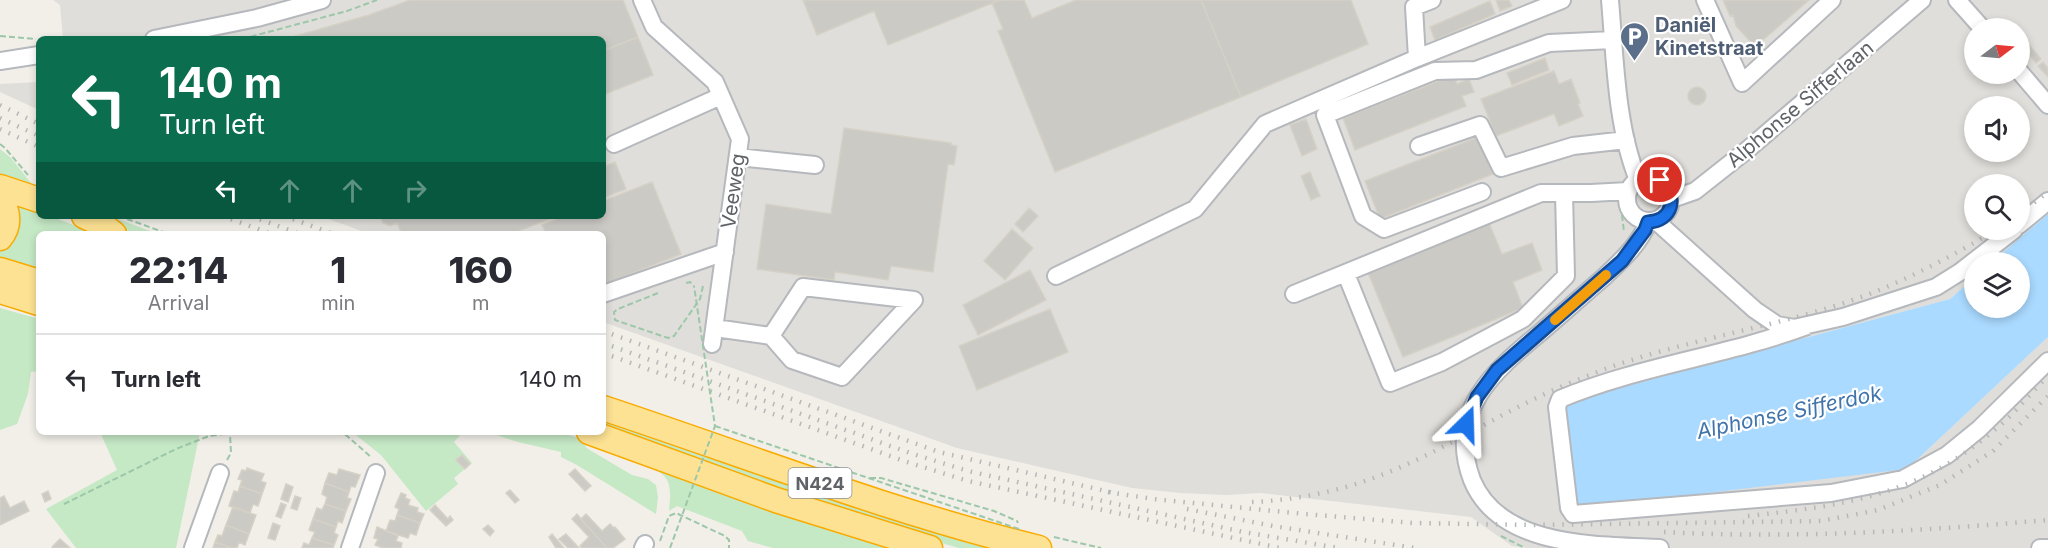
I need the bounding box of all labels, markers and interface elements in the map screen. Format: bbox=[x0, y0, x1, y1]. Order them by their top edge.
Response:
place label: Daniël Kinetstraat bbox=[1655, 13, 1763, 60]
north arrow bbox=[1964, 18, 2030, 84]
map controls bbox=[1964, 18, 2030, 318]
parking icon: Daniël Kinetstraat bbox=[1618, 20, 1650, 62]
street label: Alphonse Sifferlaan bbox=[1722, 36, 1878, 172]
text: 140 m bbox=[159, 57, 282, 108]
icon: left bbox=[60, 60, 138, 138]
button: sound bbox=[1964, 96, 2030, 162]
text: Turn left bbox=[159, 108, 265, 141]
street label: Veeweg bbox=[716, 152, 750, 230]
pin bbox=[1634, 154, 1685, 205]
icon: arrive bbox=[1643, 163, 1676, 196]
icon: left bbox=[210, 174, 243, 207]
icon: ahead bbox=[273, 174, 306, 207]
icon: ahead bbox=[336, 174, 369, 207]
icon: right bbox=[399, 174, 432, 207]
button: search bbox=[1964, 174, 2030, 240]
text: 22:14 bbox=[129, 248, 228, 292]
text: 1 bbox=[330, 248, 346, 292]
text: 160 bbox=[448, 248, 513, 292]
button: layers bbox=[1964, 252, 2030, 318]
text: Arrival bbox=[148, 291, 209, 315]
text: min bbox=[321, 291, 355, 315]
text: m bbox=[472, 291, 489, 315]
icon: left bbox=[60, 363, 93, 396]
text: Turn left bbox=[111, 366, 201, 392]
text: 140 m bbox=[520, 366, 582, 392]
water label: Alphonse Sifferdok bbox=[1693, 380, 1884, 444]
position arrow bbox=[1434, 392, 1498, 456]
road number: N424 bbox=[788, 468, 852, 498]

